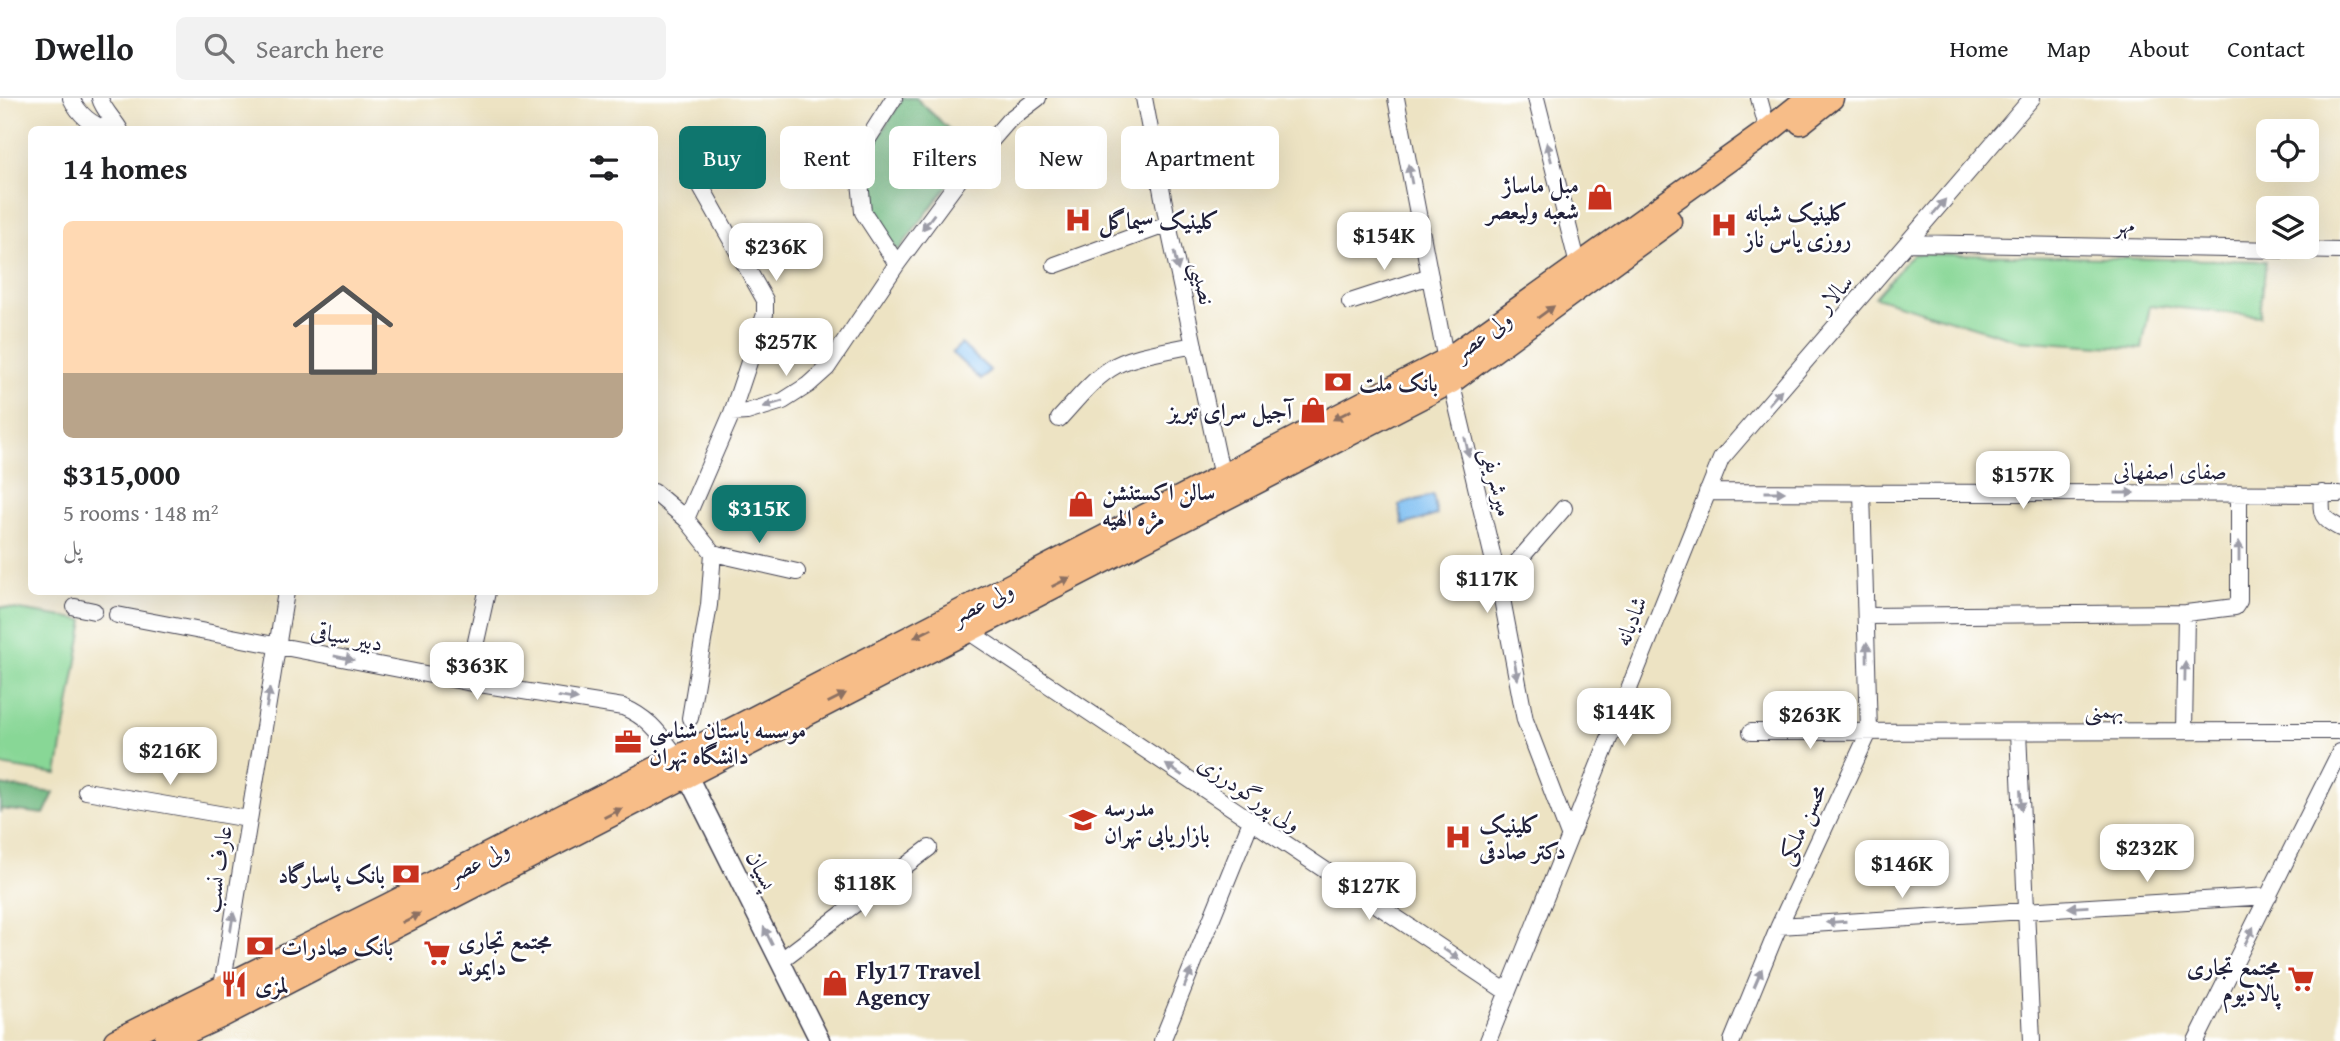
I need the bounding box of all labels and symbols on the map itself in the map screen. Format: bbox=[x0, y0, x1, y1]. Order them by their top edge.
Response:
one-way arrow bbox=[1543, 140, 1554, 162]
one-way arrow bbox=[1405, 163, 1416, 185]
place label: مبل ماساژ شعبه ولیعصر bbox=[1483, 168, 1579, 227]
shop icon: مبل ماساژ شعبه ولیعصر bbox=[1585, 182, 1615, 212]
place label: کلینیک شبانه روزی یاس ناز bbox=[1742, 196, 1852, 255]
one-way arrow bbox=[1931, 198, 1946, 215]
place label: کلینیک سیماگل bbox=[1099, 204, 1219, 238]
hospital icon: کلینیک سیماگل bbox=[1063, 205, 1093, 235]
street label: مهر bbox=[2113, 207, 2136, 241]
hospital icon: کلینیک شبانه روزی یاس ناز bbox=[1709, 210, 1739, 240]
one-way arrow bbox=[921, 212, 935, 231]
pin: $154K bbox=[1335, 212, 1433, 272]
pin: $236K bbox=[727, 223, 825, 283]
one-way arrow bbox=[1170, 250, 1181, 272]
street label: نصیبی bbox=[1180, 258, 1225, 308]
street label: سالار bbox=[1806, 266, 1860, 321]
street label: ولی عصر bbox=[1444, 302, 1518, 369]
one-way arrow bbox=[1536, 304, 1554, 319]
pin: $257K bbox=[737, 318, 835, 378]
place label: بانک ملت bbox=[1359, 366, 1438, 399]
bank icon: بانک ملت bbox=[1323, 367, 1353, 397]
one-way arrow bbox=[1767, 389, 1782, 406]
place label: آجیل سرای تبریز bbox=[1165, 394, 1295, 428]
shop icon: آجیل سرای تبریز bbox=[1298, 395, 1328, 425]
one-way arrow bbox=[763, 399, 784, 409]
one-way arrow bbox=[1332, 410, 1352, 421]
one-way arrow bbox=[1462, 437, 1473, 459]
street label: میرشریفی bbox=[1473, 444, 1522, 520]
pin: $157K bbox=[1974, 452, 2072, 511]
street label: صفای اصفهانی bbox=[2113, 454, 2227, 487]
place label: سالن اکستنشن مژه الهیه bbox=[1102, 475, 1215, 535]
pin: $315K bbox=[710, 486, 808, 545]
one-way arrow bbox=[1764, 486, 1786, 498]
one-way arrow bbox=[2114, 487, 2136, 499]
shop icon: سالن اکستنشن مژه الهیه bbox=[1066, 489, 1096, 519]
one-way arrow bbox=[2233, 539, 2245, 561]
pin: $117K bbox=[1438, 556, 1536, 615]
street label: ولی عصر bbox=[943, 572, 1019, 633]
one-way arrow bbox=[1051, 577, 1071, 588]
street label: شادیانه bbox=[1605, 591, 1655, 651]
street label: دبیر سیاقی bbox=[308, 613, 386, 659]
one-way arrow bbox=[913, 627, 933, 638]
one-way arrow bbox=[1861, 641, 1873, 663]
pin: $363K bbox=[428, 642, 526, 702]
one-way arrow bbox=[333, 653, 355, 664]
one-way arrow bbox=[1510, 659, 1521, 681]
one-way arrow bbox=[2180, 661, 2191, 683]
one-way arrow bbox=[263, 687, 274, 709]
pin: $144K bbox=[1575, 688, 1673, 748]
one-way arrow bbox=[827, 692, 847, 704]
pin: $263K bbox=[1761, 692, 1859, 751]
one-way arrow bbox=[557, 693, 579, 704]
street label: بهمنی bbox=[2084, 693, 2124, 726]
place label: موسسه باستان شناسی دانشگاه تهران bbox=[649, 713, 806, 772]
office icon: موسسه باستان شناسی دانشگاه تهران bbox=[613, 727, 643, 757]
pin: $216K bbox=[121, 728, 219, 787]
street label: ولی پورگودرزی bbox=[1191, 746, 1308, 841]
one-way arrow bbox=[1164, 763, 1184, 776]
street label: محسن ملکی bbox=[1768, 778, 1834, 870]
one-way arrow bbox=[2016, 789, 2027, 811]
place label: مدرسه بازاریابی تهران bbox=[1104, 791, 1210, 851]
school or university icon: مدرسه بازاریابی تهران bbox=[1068, 805, 1098, 835]
one-way arrow bbox=[603, 808, 623, 819]
place label: کلینیک دکتر صادقی bbox=[1478, 808, 1566, 867]
hospital icon: کلینیک دکتر صادقی bbox=[1443, 822, 1473, 852]
street label: عارف نسب bbox=[194, 823, 240, 915]
pin: $232K bbox=[2098, 824, 2196, 884]
street label: ولی عصر bbox=[439, 831, 515, 892]
pin: $146K bbox=[1853, 840, 1951, 900]
street label: پسیان bbox=[738, 845, 787, 897]
place label: بانک پاسارگاد bbox=[278, 858, 385, 892]
bank icon: بانک پاسارگاد bbox=[391, 859, 421, 889]
pin: $118K bbox=[816, 860, 914, 919]
pin: $127K bbox=[1320, 862, 1418, 922]
one-way arrow bbox=[2067, 902, 2089, 913]
one-way arrow bbox=[227, 911, 238, 933]
one-way arrow bbox=[401, 912, 421, 923]
one-way arrow bbox=[1825, 917, 1847, 928]
place label: مجتمع تجاری دایموند bbox=[458, 924, 552, 983]
one-way arrow bbox=[762, 926, 773, 946]
one-way arrow bbox=[2243, 926, 2254, 946]
place label: بانک صادرات bbox=[281, 930, 393, 963]
bank icon: بانک صادرات bbox=[245, 931, 275, 961]
supermarket icon: مجتمع تجاری دایموند bbox=[422, 938, 452, 968]
one-way arrow bbox=[1442, 947, 1460, 961]
place label: مجتمع تجاری پالادیوم bbox=[2187, 950, 2282, 1014]
place label: Fly17 Travel Agency bbox=[856, 954, 981, 1013]
supermarket icon: مجتمع تجاری پالادیوم bbox=[2286, 964, 2316, 994]
one-way arrow bbox=[1182, 967, 1193, 988]
place label: لمزی bbox=[255, 968, 289, 1001]
shop icon: Fly17 Travel Agency bbox=[820, 968, 850, 998]
one-way arrow bbox=[1752, 968, 1764, 988]
restaurant icon: لمزی bbox=[219, 969, 249, 999]

